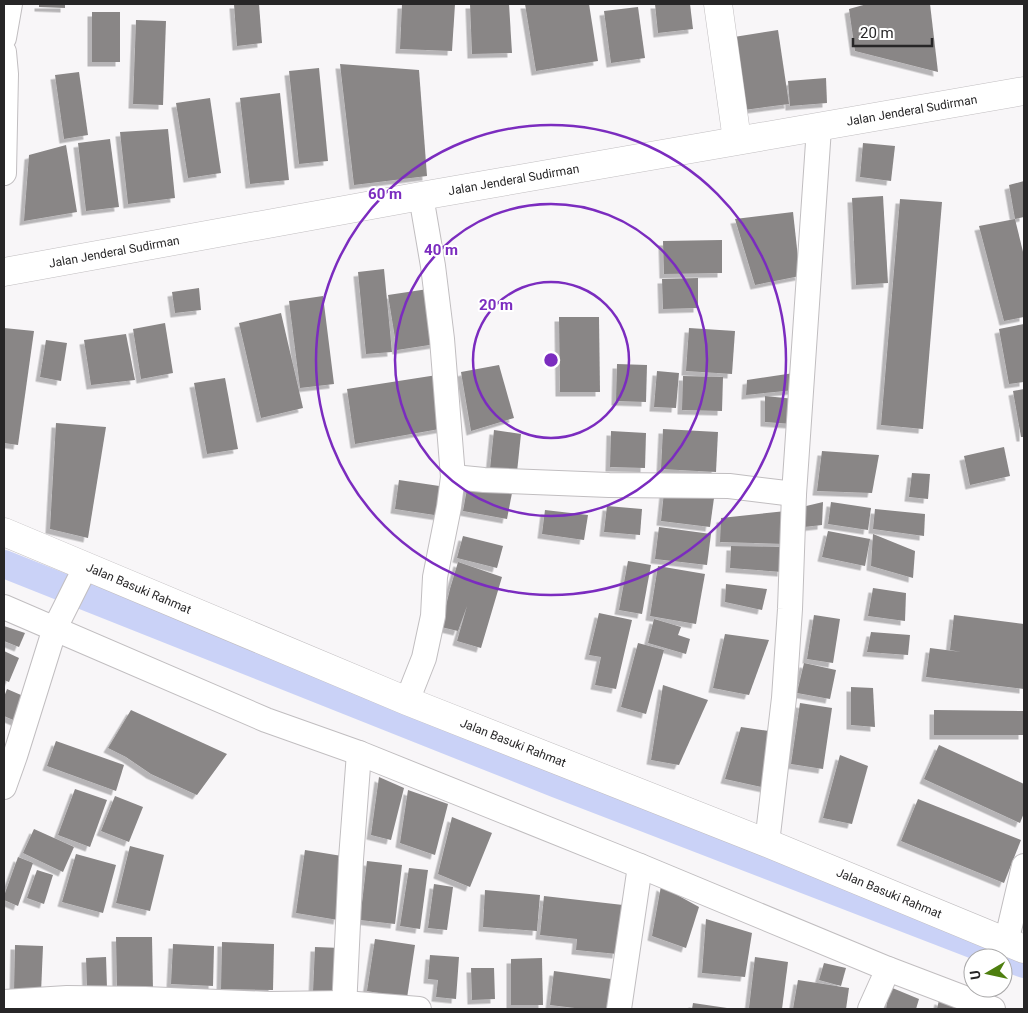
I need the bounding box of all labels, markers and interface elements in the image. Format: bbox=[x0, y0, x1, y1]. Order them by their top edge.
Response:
scale bar bbox=[853, 15, 932, 47]
text: 20 m bbox=[860, 24, 894, 42]
street label: Jalan Jenderal Sudirman bbox=[845, 92, 978, 129]
street label: Jalan Jenderal Sudirman bbox=[447, 162, 580, 198]
text: 60 m bbox=[368, 185, 402, 203]
street label: Jalan Jenderal Sudirman bbox=[48, 233, 181, 271]
text: 40 m bbox=[424, 241, 458, 259]
text: 20 m bbox=[479, 296, 513, 314]
centre of rings bbox=[542, 351, 560, 369]
street label: Jalan Basuki Rahmat bbox=[84, 560, 193, 617]
street label: Jalan Basuki Rahmat bbox=[458, 716, 568, 770]
street label: Jalan Basuki Rahmat bbox=[834, 865, 944, 921]
north arrow bbox=[963, 948, 1013, 998]
text: U bbox=[967, 969, 984, 981]

